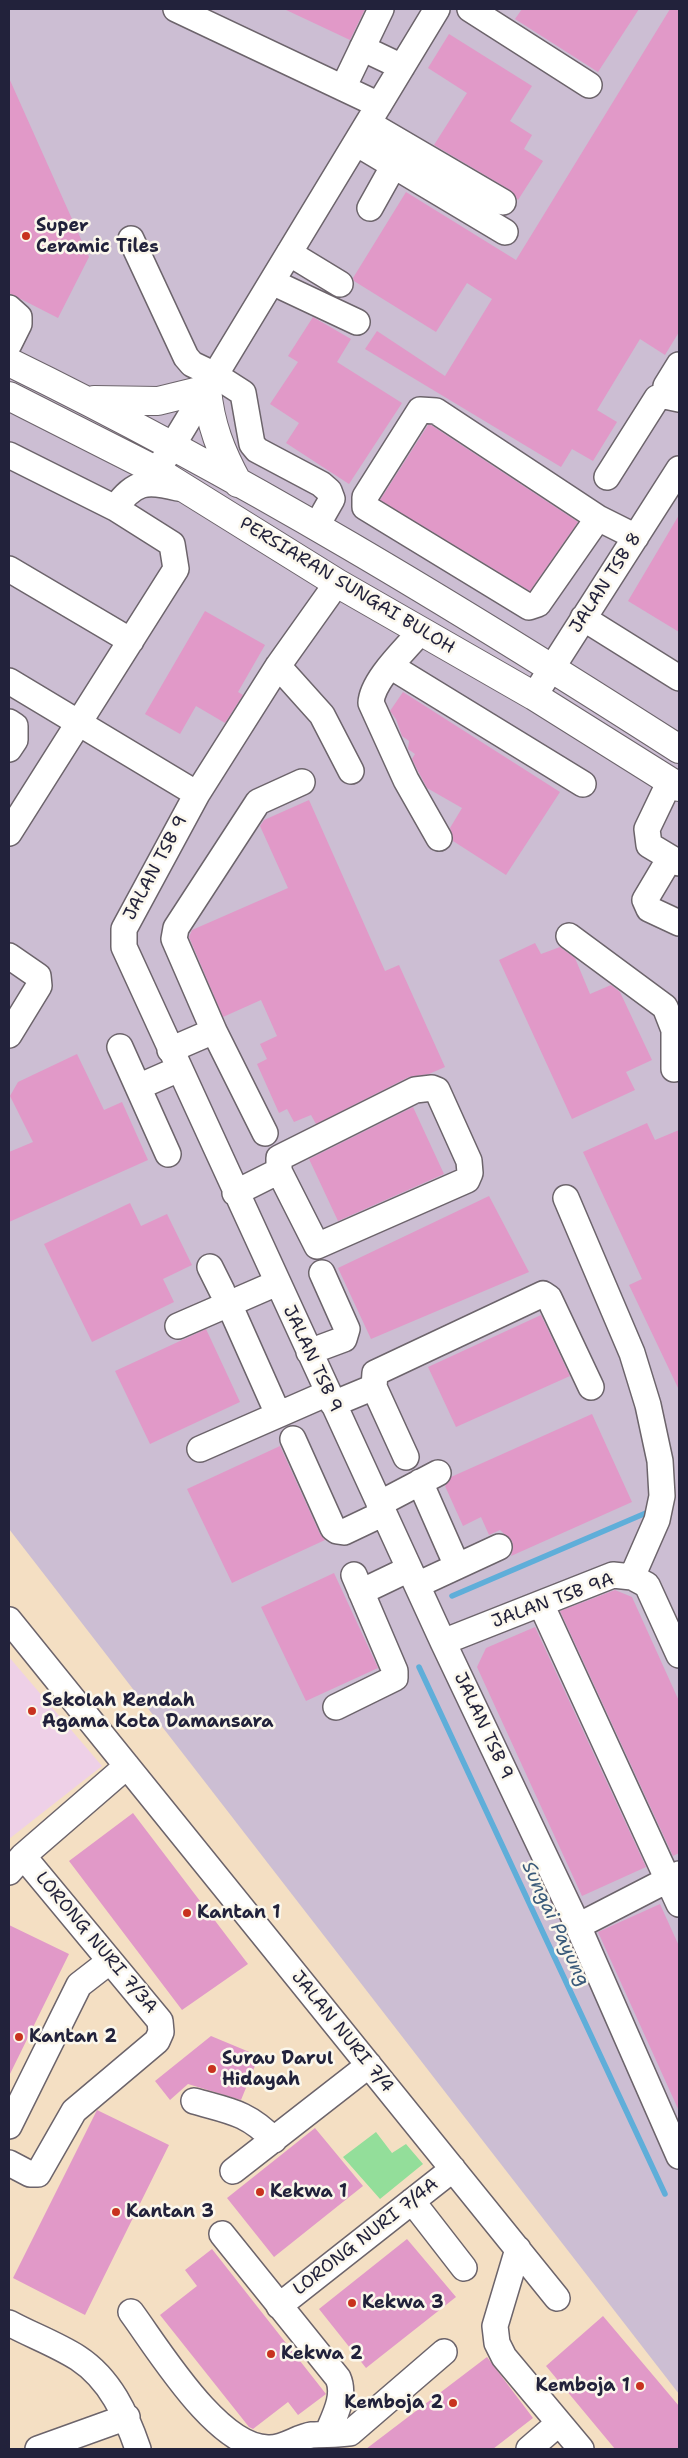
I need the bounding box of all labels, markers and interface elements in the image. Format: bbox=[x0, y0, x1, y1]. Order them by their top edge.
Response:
place label: Super Ceramic Tiles bbox=[36, 215, 159, 258]
marker: Super Ceramic Tiles bbox=[20, 230, 32, 242]
street label: PERSIARAN SUNGAI BULOH bbox=[235, 513, 459, 659]
street label: JALAN TSB 8 bbox=[566, 529, 646, 637]
street label: JALAN TSB 9 bbox=[119, 812, 193, 924]
street label: JALAN TSB 9 bbox=[278, 1302, 346, 1416]
street label: JALAN TSB 9A bbox=[489, 1569, 617, 1633]
street label: JALAN TSB 9 bbox=[449, 1669, 517, 1783]
place label: Sekolah Rendah Agama Kota Damansara bbox=[42, 1690, 274, 1732]
marker: Sekolah Rendah Agama Kota Damansara bbox=[26, 1705, 38, 1717]
water label: Sungai Payung bbox=[516, 1858, 594, 1990]
street label: LORONG NURI 7/3A bbox=[30, 1868, 162, 2018]
place label: Kantan 1 bbox=[197, 1902, 280, 1924]
marker: Kantan 1 bbox=[181, 1907, 193, 1919]
street label: JALAN NURI 7/4 bbox=[286, 1967, 398, 2097]
place label: Kantan 2 bbox=[29, 2026, 117, 2048]
marker: Kantan 2 bbox=[13, 2031, 25, 2043]
place label: Surau Darul Hidayah bbox=[222, 2048, 333, 2090]
marker: Surau Darul Hidayah bbox=[206, 2063, 218, 2075]
street label: LORONG NURI 7/4A bbox=[289, 2174, 443, 2300]
place label: Kekwa 1 bbox=[270, 2181, 347, 2203]
marker: Kekwa 1 bbox=[254, 2186, 266, 2198]
place label: Kantan 3 bbox=[126, 2201, 214, 2223]
marker: Kantan 3 bbox=[110, 2206, 122, 2218]
place label: Kekwa 3 bbox=[362, 2292, 444, 2314]
marker: Kekwa 3 bbox=[346, 2297, 358, 2309]
place label: Kekwa 2 bbox=[281, 2343, 363, 2365]
marker: Kekwa 2 bbox=[265, 2348, 277, 2360]
place label: Kemboja 1 bbox=[536, 2375, 630, 2397]
marker: Kemboja 1 bbox=[634, 2380, 646, 2392]
place label: Kemboja 2 bbox=[344, 2392, 443, 2414]
marker: Kemboja 2 bbox=[447, 2397, 459, 2409]

